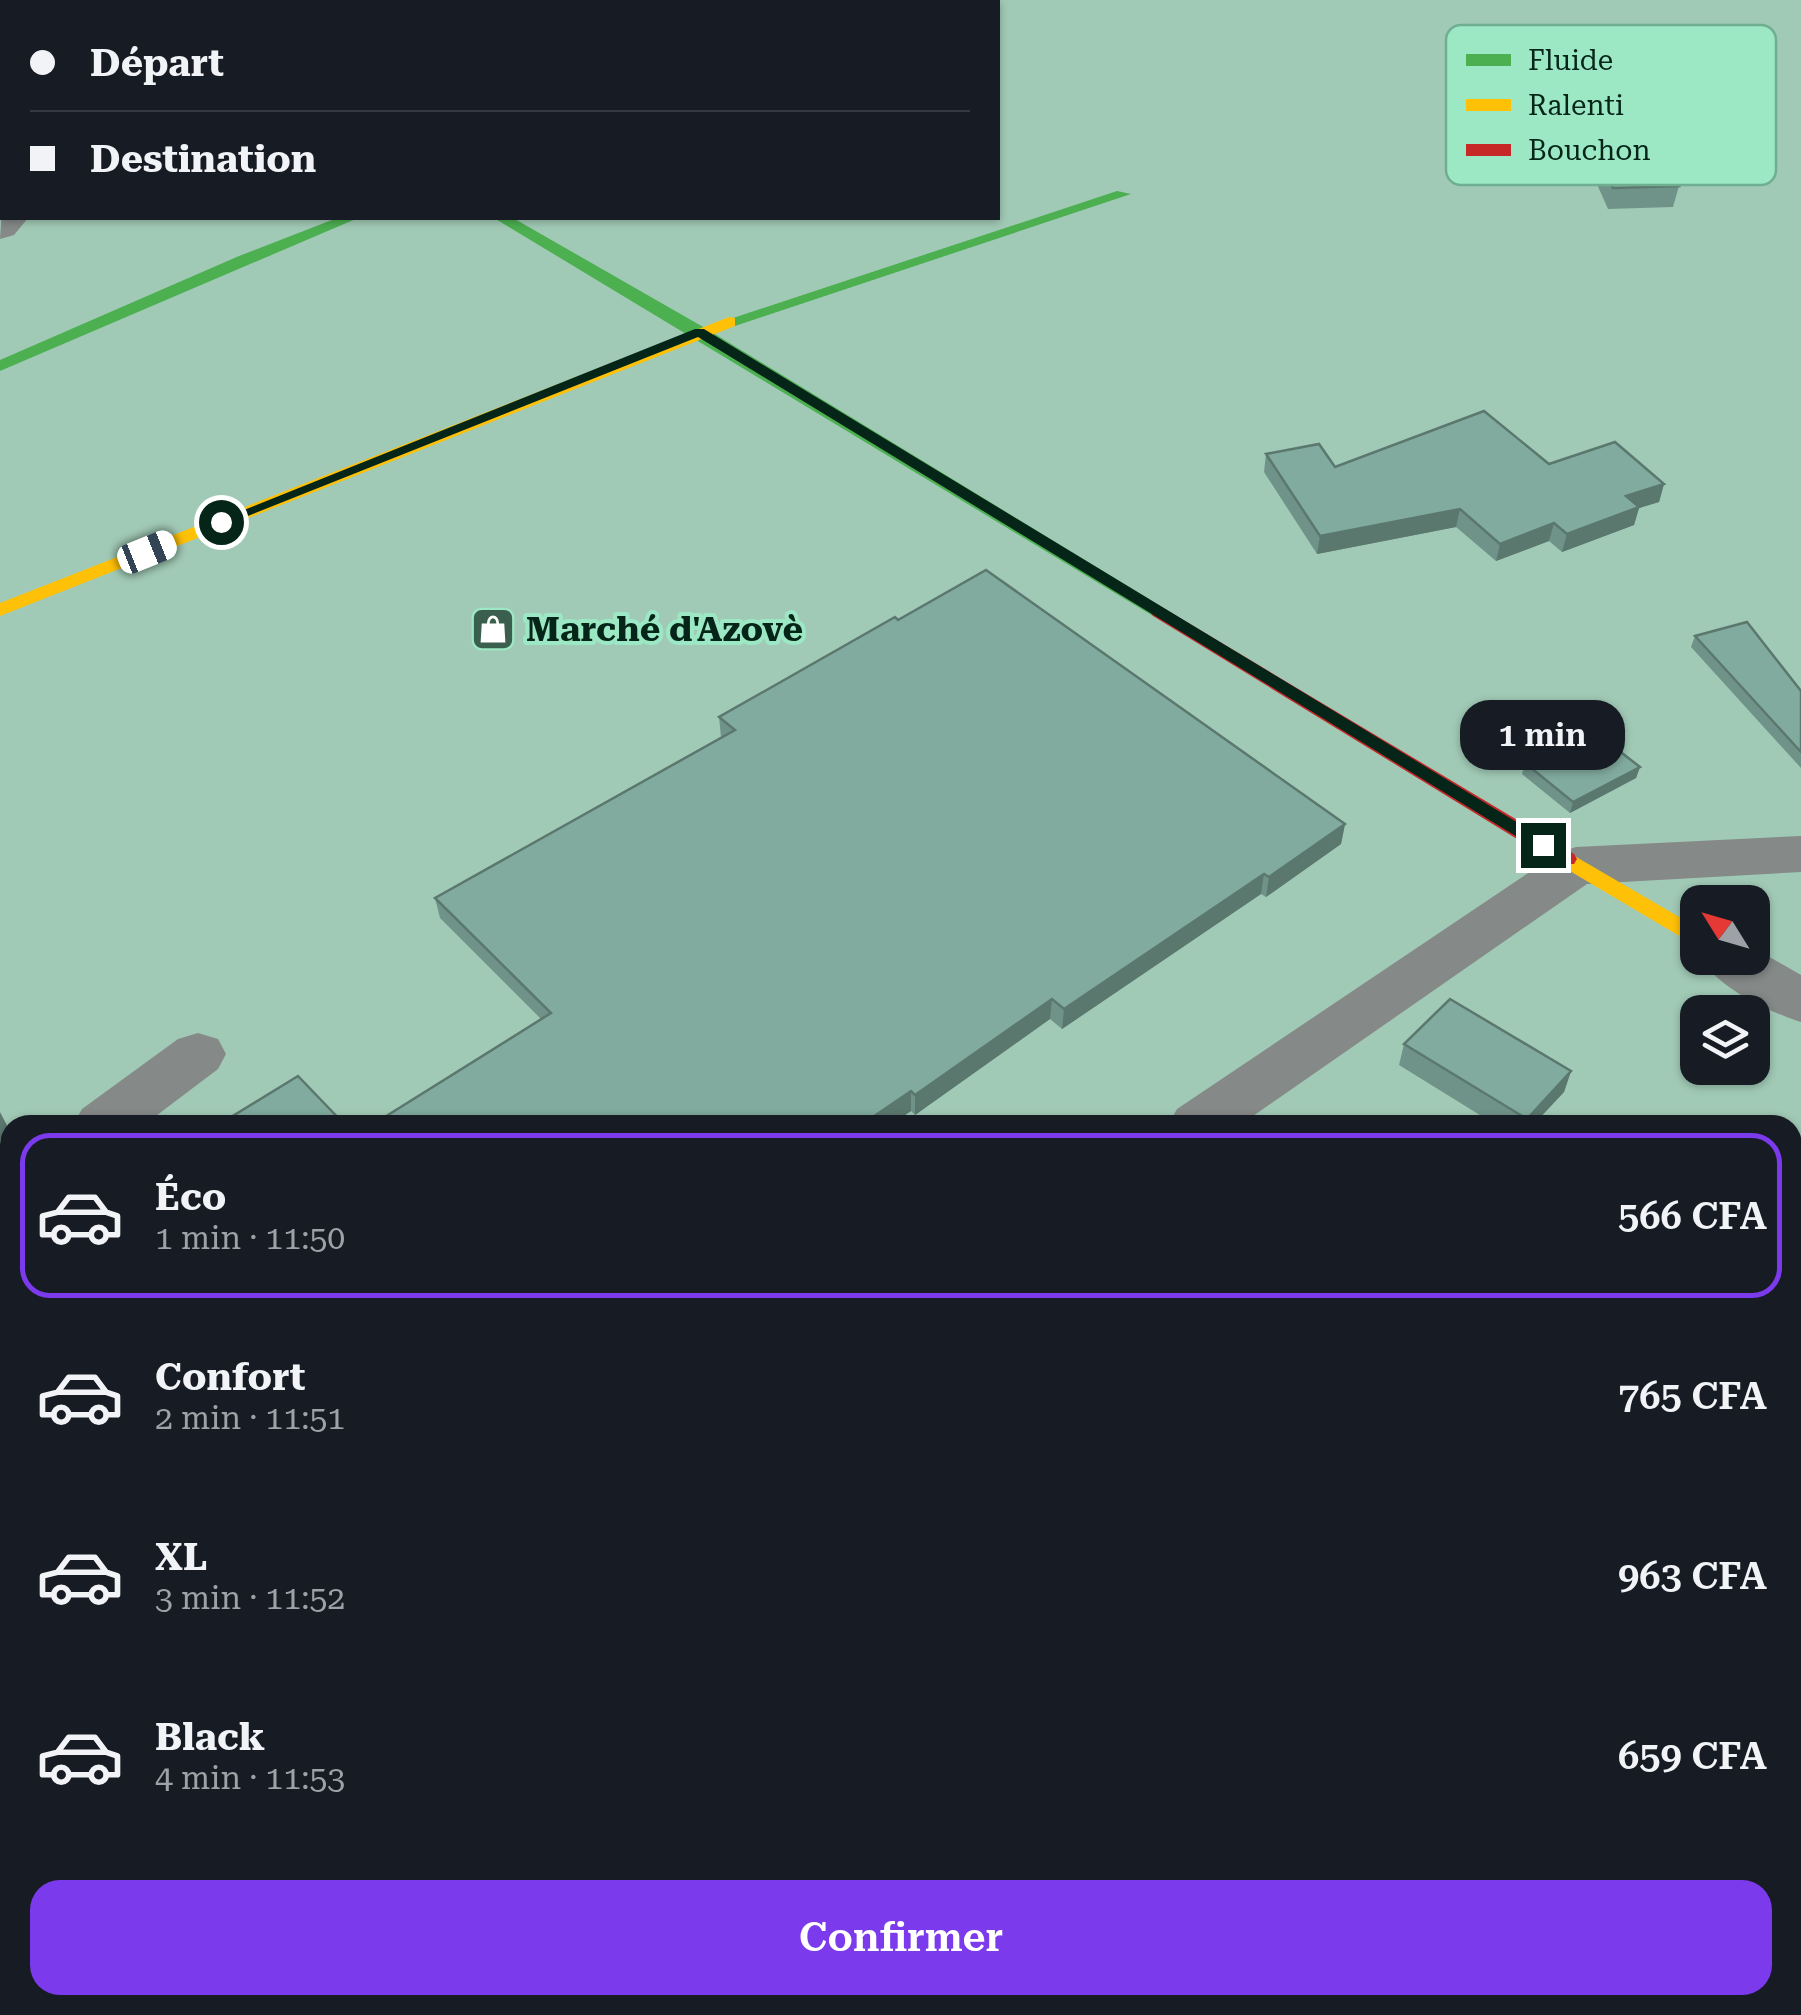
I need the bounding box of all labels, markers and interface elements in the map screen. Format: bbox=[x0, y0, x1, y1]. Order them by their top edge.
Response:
legend bbox=[1446, 25, 1776, 185]
text: Départ bbox=[90, 41, 224, 85]
text: Fluide bbox=[1528, 44, 1613, 77]
text: Ralenti bbox=[1528, 89, 1624, 122]
text: Bouchon bbox=[1528, 134, 1651, 167]
text: Destination bbox=[90, 137, 316, 181]
route start bbox=[199, 500, 244, 545]
car bbox=[114, 527, 180, 577]
shop icon: Marché d'Azovè bbox=[470, 606, 516, 652]
place label: Marché d'Azovè bbox=[526, 609, 803, 650]
callout: 1 min bbox=[1460, 700, 1626, 770]
text: 1 min bbox=[1498, 716, 1587, 754]
route end bbox=[1521, 823, 1566, 868]
north arrow bbox=[1680, 885, 1770, 975]
map controls bbox=[1680, 885, 1770, 1085]
button: layers bbox=[1680, 995, 1770, 1085]
icon: car bbox=[35, 1171, 125, 1261]
text: Éco bbox=[155, 1175, 226, 1219]
text: 566 CFA bbox=[1618, 1194, 1767, 1238]
text: 1 min · 11:50 bbox=[155, 1219, 345, 1257]
icon: car bbox=[35, 1351, 125, 1441]
text: Confort bbox=[155, 1355, 305, 1399]
text: 765 CFA bbox=[1618, 1374, 1767, 1418]
text: 2 min · 11:51 bbox=[155, 1399, 345, 1437]
icon: car bbox=[35, 1531, 125, 1621]
text: XL bbox=[155, 1535, 207, 1579]
text: 963 CFA bbox=[1618, 1554, 1767, 1598]
text: 3 min · 11:52 bbox=[155, 1579, 345, 1617]
icon: car bbox=[35, 1711, 125, 1801]
text: Black bbox=[155, 1715, 265, 1759]
text: 659 CFA bbox=[1618, 1734, 1767, 1778]
text: 4 min · 11:53 bbox=[155, 1759, 345, 1797]
button: Confirmer bbox=[30, 1880, 1772, 1995]

